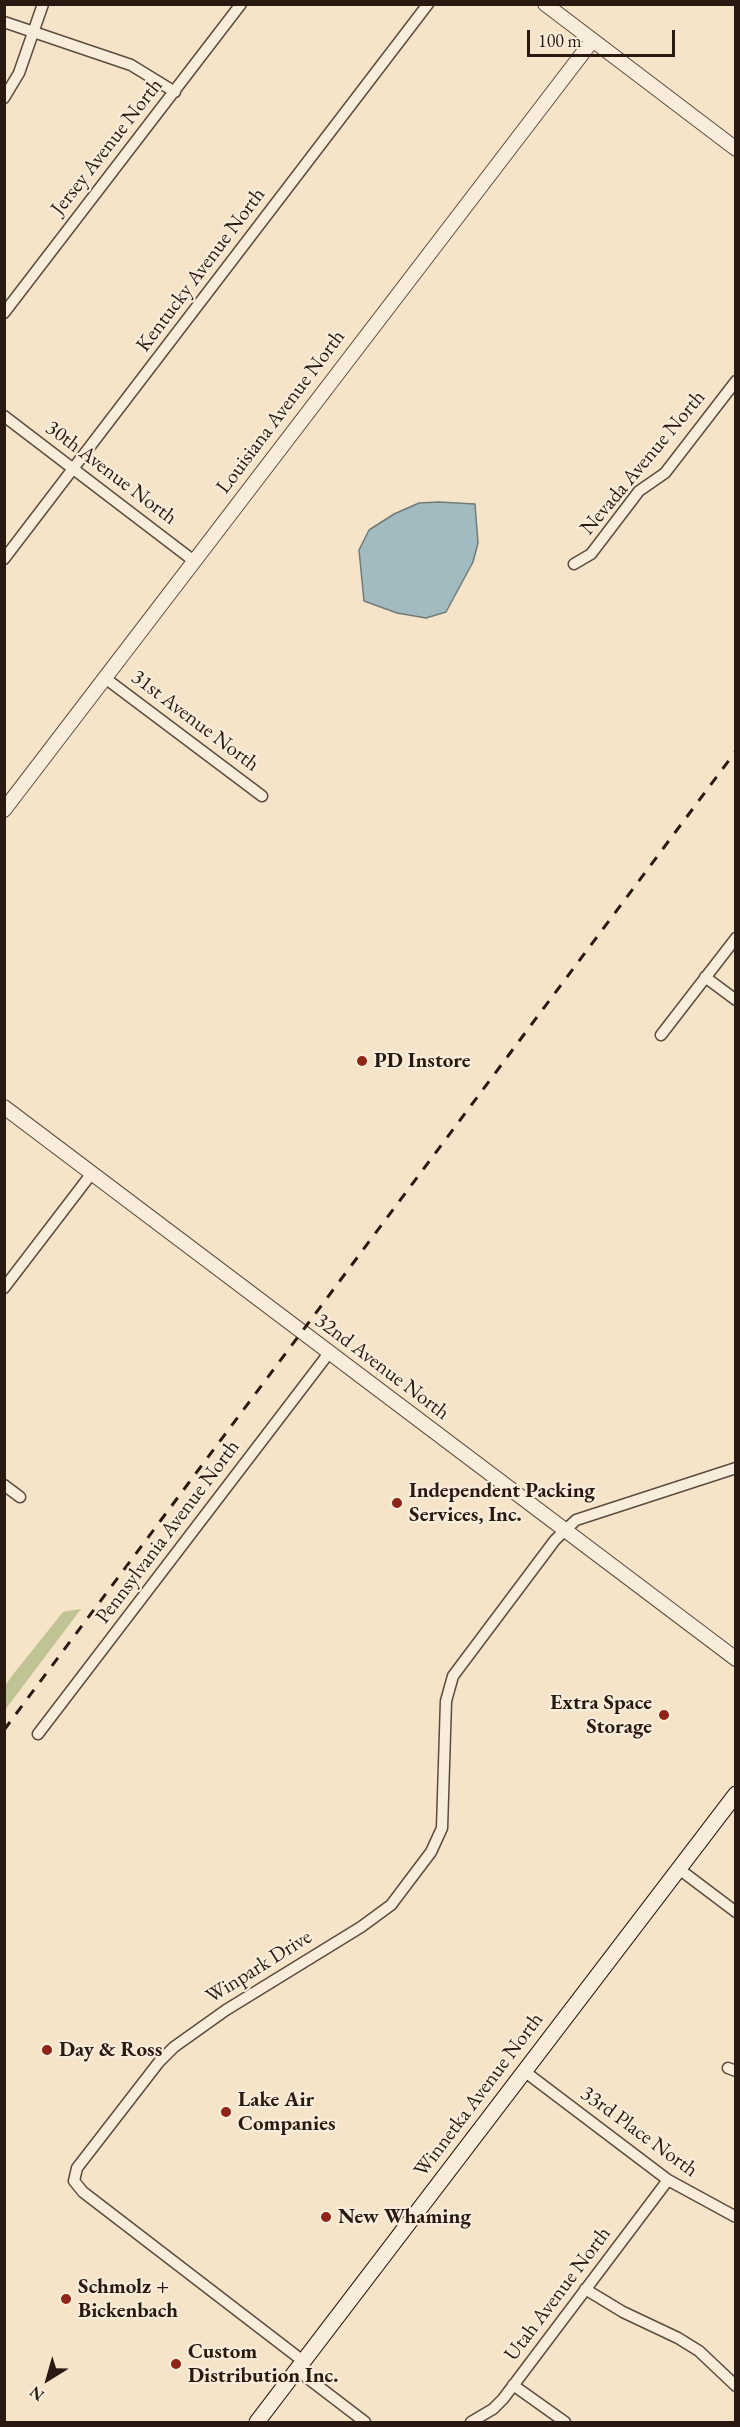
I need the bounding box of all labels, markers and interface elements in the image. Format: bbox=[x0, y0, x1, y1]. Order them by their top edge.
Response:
scale bar bbox=[530, 18, 678, 56]
text: 100 m bbox=[538, 29, 582, 52]
street label: Jersey Avenue North bbox=[46, 74, 168, 220]
street label: Kentucky Avenue North bbox=[131, 183, 271, 357]
street label: Louisiana Avenue North bbox=[211, 325, 351, 499]
street label: Nevada Avenue North bbox=[575, 385, 711, 541]
street label: 30th Avenue North bbox=[40, 415, 182, 531]
street label: 31st Avenue North bbox=[126, 665, 264, 777]
place label: PD Instore bbox=[374, 1048, 471, 1074]
marker: PD Instore bbox=[355, 1054, 369, 1068]
street label: 32nd Avenue North bbox=[310, 1308, 454, 1426]
street label: Pennsylvania Avenue North bbox=[91, 1435, 245, 1629]
place label: Independent Packing Services, Inc. bbox=[409, 1478, 595, 1528]
marker: Independent Packing Services, Inc. bbox=[390, 1496, 404, 1510]
place label: Extra Space Storage bbox=[550, 1690, 652, 1740]
marker: Extra Space Storage bbox=[657, 1708, 671, 1722]
street label: Winpark Drive bbox=[202, 1925, 316, 2009]
street label: Winnetka Avenue North bbox=[409, 2008, 549, 2182]
place label: Day & Ross bbox=[59, 2037, 162, 2063]
marker: Day & Ross bbox=[40, 2043, 54, 2057]
street label: 33rd Place North bbox=[575, 2081, 703, 2183]
place label: Lake Air Companies bbox=[238, 2087, 335, 2137]
marker: Lake Air Companies bbox=[219, 2105, 233, 2119]
place label: New Whaming bbox=[338, 2204, 471, 2230]
marker: New Whaming bbox=[319, 2210, 333, 2224]
street label: Utah Avenue North bbox=[499, 2222, 617, 2366]
place label: Schmolz + Bickenbach bbox=[78, 2274, 178, 2324]
marker: Schmolz + Bickenbach bbox=[59, 2292, 73, 2306]
place label: Custom Distribution Inc. bbox=[188, 2339, 338, 2389]
north arrow bbox=[18, 2349, 78, 2409]
marker: Custom Distribution Inc. bbox=[169, 2357, 183, 2371]
text: N bbox=[25, 2381, 48, 2406]

